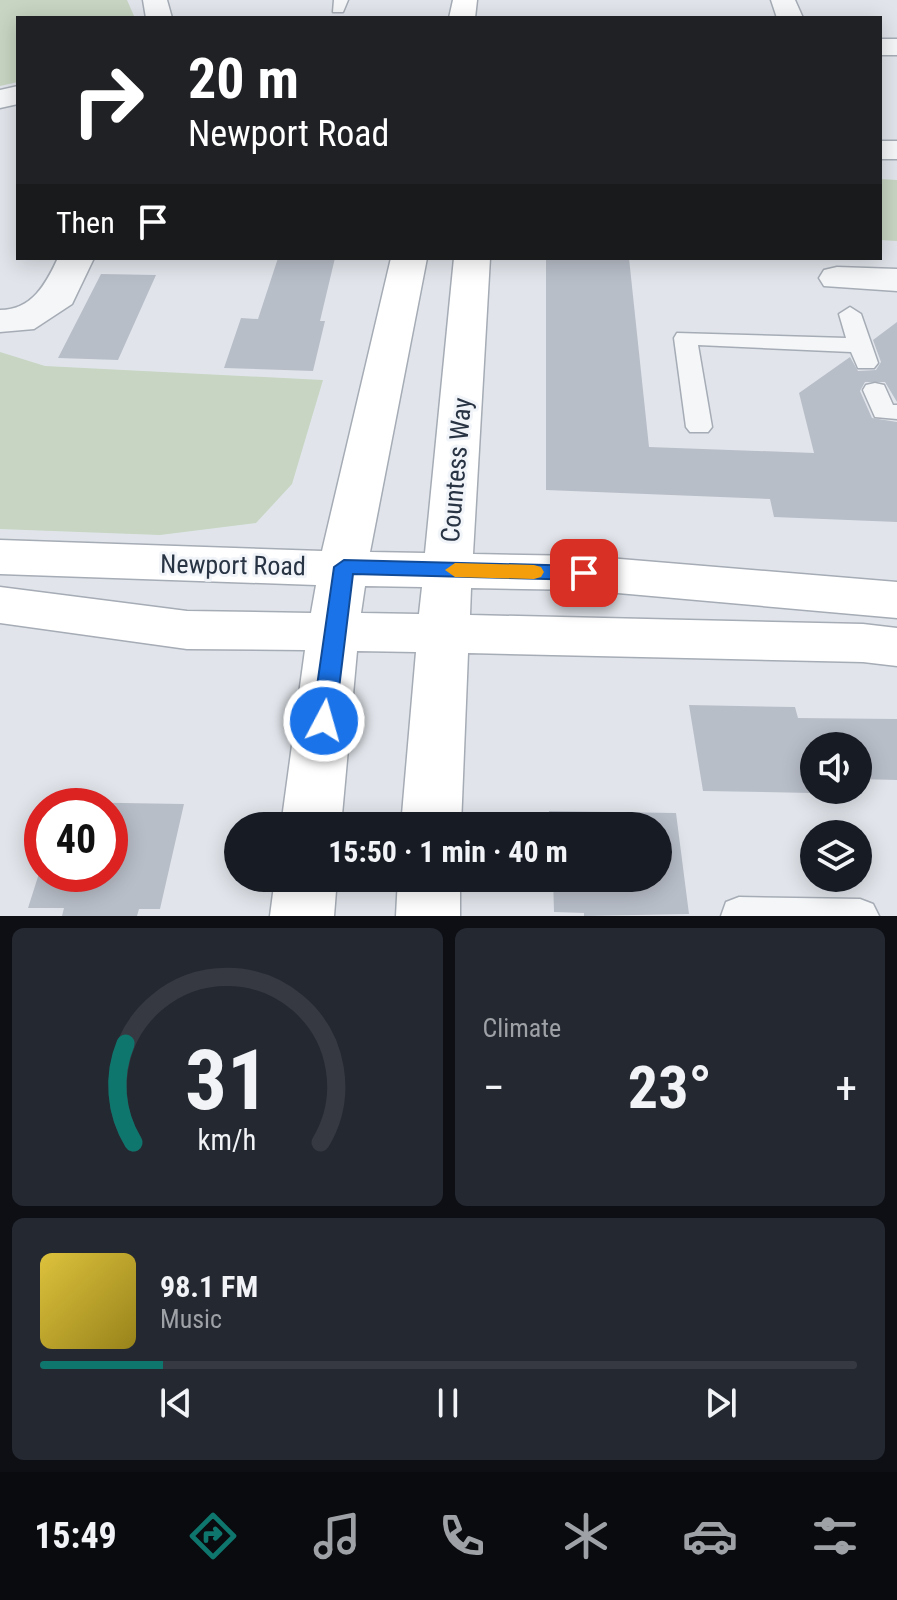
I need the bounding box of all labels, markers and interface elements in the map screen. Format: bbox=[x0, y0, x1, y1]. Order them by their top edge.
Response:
text: 20 m bbox=[188, 46, 299, 112]
icon: right bbox=[56, 48, 160, 152]
text: Newport Road bbox=[188, 113, 389, 155]
icon: arrive bbox=[131, 200, 175, 244]
text: Then bbox=[56, 205, 115, 240]
street label: Countess Way bbox=[435, 396, 477, 544]
pin bbox=[550, 539, 618, 607]
street label: Newport Road bbox=[160, 549, 306, 581]
icon: arrive bbox=[562, 551, 606, 595]
position arrow bbox=[282, 679, 366, 763]
map controls bbox=[800, 732, 872, 892]
button: sound bbox=[800, 732, 872, 804]
speed limit sign: 40 bbox=[24, 788, 128, 892]
button: layers bbox=[800, 820, 872, 892]
text: 15:50 · 1 min · 40 m bbox=[328, 834, 568, 869]
text: Climate bbox=[483, 1013, 561, 1043]
text: 31 bbox=[185, 1032, 269, 1129]
text: 23° bbox=[628, 1052, 712, 1123]
text: − bbox=[483, 1062, 505, 1114]
text: + bbox=[835, 1062, 857, 1114]
text: km/h bbox=[198, 1123, 257, 1157]
text: 98.1 FM bbox=[160, 1269, 258, 1304]
text: Music bbox=[160, 1304, 222, 1334]
icon: previous bbox=[154, 1381, 198, 1425]
icon: pause bbox=[426, 1381, 470, 1425]
icon: next bbox=[699, 1381, 743, 1425]
icon: directions bbox=[185, 1508, 241, 1564]
icon: music bbox=[309, 1508, 365, 1564]
icon: phone bbox=[434, 1508, 490, 1564]
icon: climate bbox=[558, 1508, 614, 1564]
icon: car bbox=[682, 1508, 738, 1564]
icon: filters bbox=[807, 1508, 863, 1564]
text: 15:49 bbox=[34, 1515, 117, 1557]

